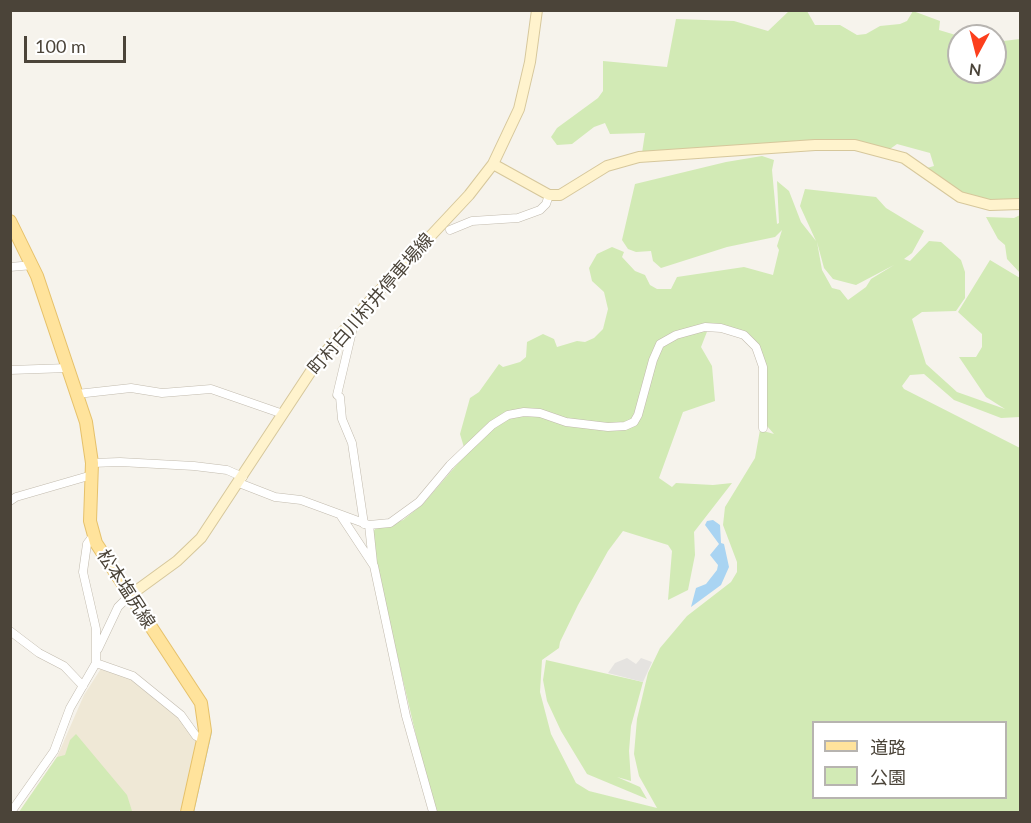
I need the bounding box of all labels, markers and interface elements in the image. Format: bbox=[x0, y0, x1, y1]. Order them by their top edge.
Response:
scale bar bbox=[27, 24, 129, 62]
north arrow bbox=[947, 24, 1007, 84]
text: 100 m bbox=[35, 35, 86, 57]
text: N bbox=[968, 60, 982, 81]
street label: 町村白川村井停車場線 bbox=[304, 229, 438, 379]
street label: 松本塩尻線 bbox=[92, 545, 160, 633]
legend bbox=[812, 721, 1007, 799]
text: 道路 bbox=[870, 736, 906, 758]
text: 公園 bbox=[870, 766, 906, 788]

